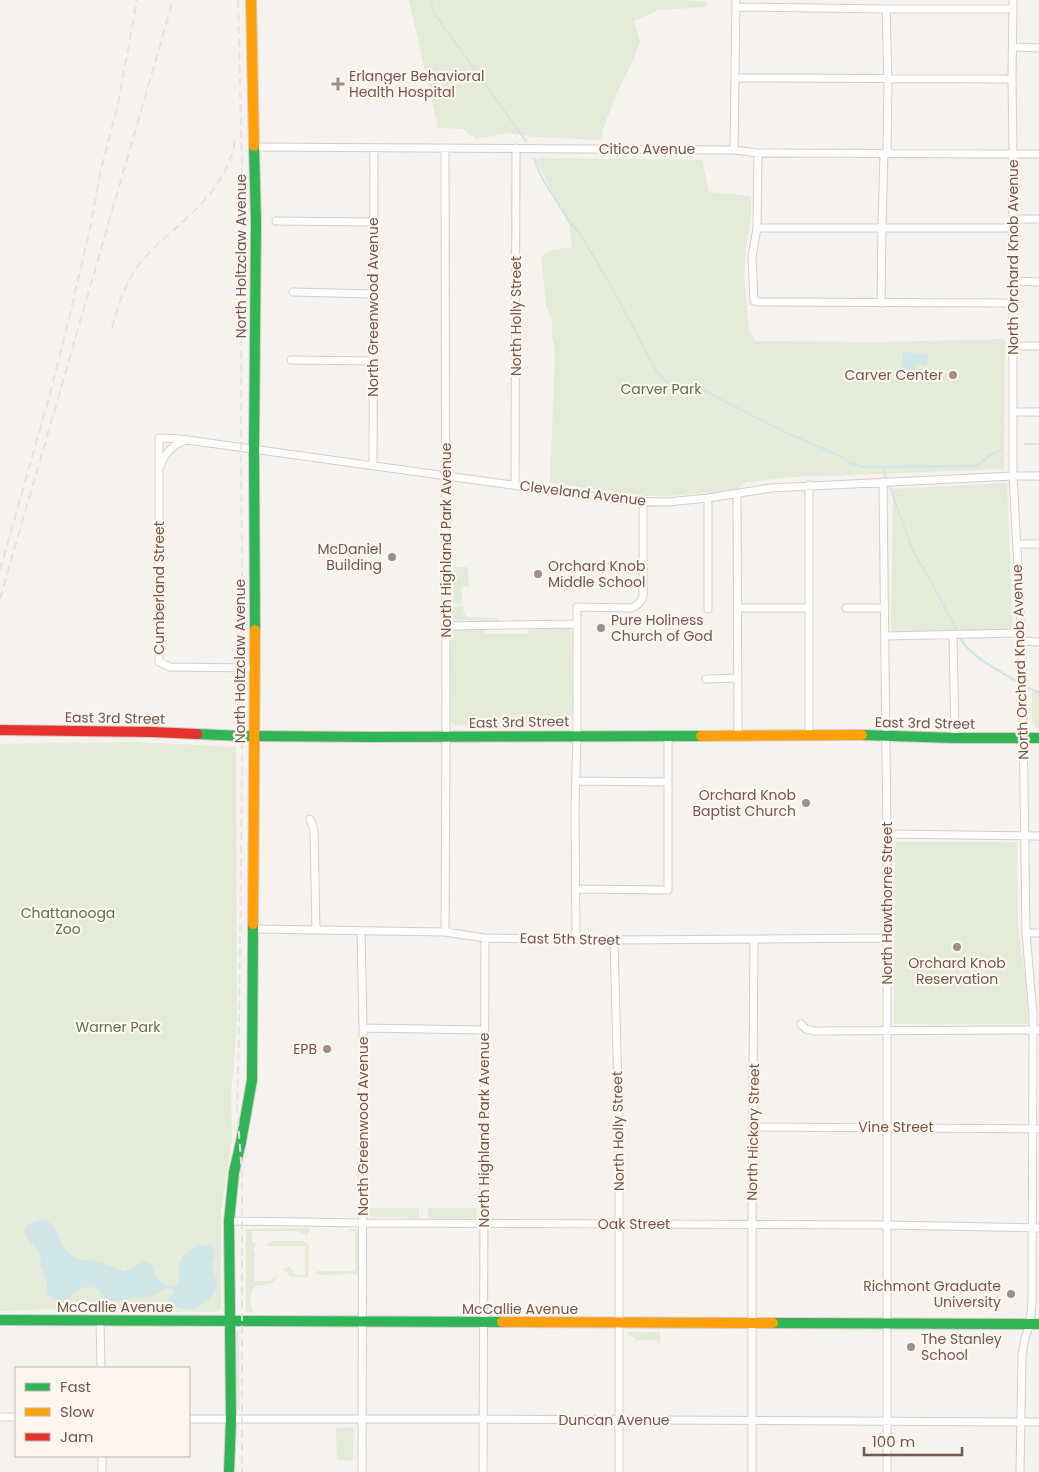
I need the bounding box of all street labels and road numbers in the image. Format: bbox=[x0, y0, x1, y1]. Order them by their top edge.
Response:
street label: Citico Avenue bbox=[599, 139, 696, 159]
street label: North Orchard Knob Avenue bbox=[1003, 159, 1023, 355]
street label: North Holtzclaw Avenue bbox=[231, 173, 251, 338]
street label: North Greenwood Avenue bbox=[363, 217, 383, 397]
street label: North Holly Street bbox=[506, 256, 526, 376]
street label: North Highland Park Avenue bbox=[436, 442, 456, 637]
street label: Cleveland Avenue bbox=[519, 475, 648, 511]
street label: Cumberland Street bbox=[149, 521, 169, 655]
street label: North Orchard Knob Avenue bbox=[1007, 564, 1033, 760]
street label: North Holtzclaw Avenue bbox=[230, 578, 250, 743]
street label: East 3rd Street bbox=[65, 707, 165, 729]
street label: East 3rd Street bbox=[469, 711, 569, 733]
street label: East 3rd Street bbox=[875, 712, 975, 734]
street label: North Hawthorne Street bbox=[877, 821, 897, 985]
street label: East 5th Street bbox=[520, 928, 620, 950]
street label: North Highland Park Avenue bbox=[474, 1032, 494, 1227]
street label: North Greenwood Avenue bbox=[353, 1036, 373, 1216]
street label: North Hickory Street bbox=[742, 1063, 764, 1201]
street label: North Holly Street bbox=[607, 1071, 629, 1191]
street label: Vine Street bbox=[858, 1117, 934, 1137]
street label: Oak Street bbox=[598, 1214, 670, 1234]
street label: McCallie Avenue bbox=[57, 1297, 173, 1317]
street label: McCallie Avenue bbox=[462, 1299, 578, 1319]
street label: Duncan Avenue bbox=[558, 1410, 670, 1430]

